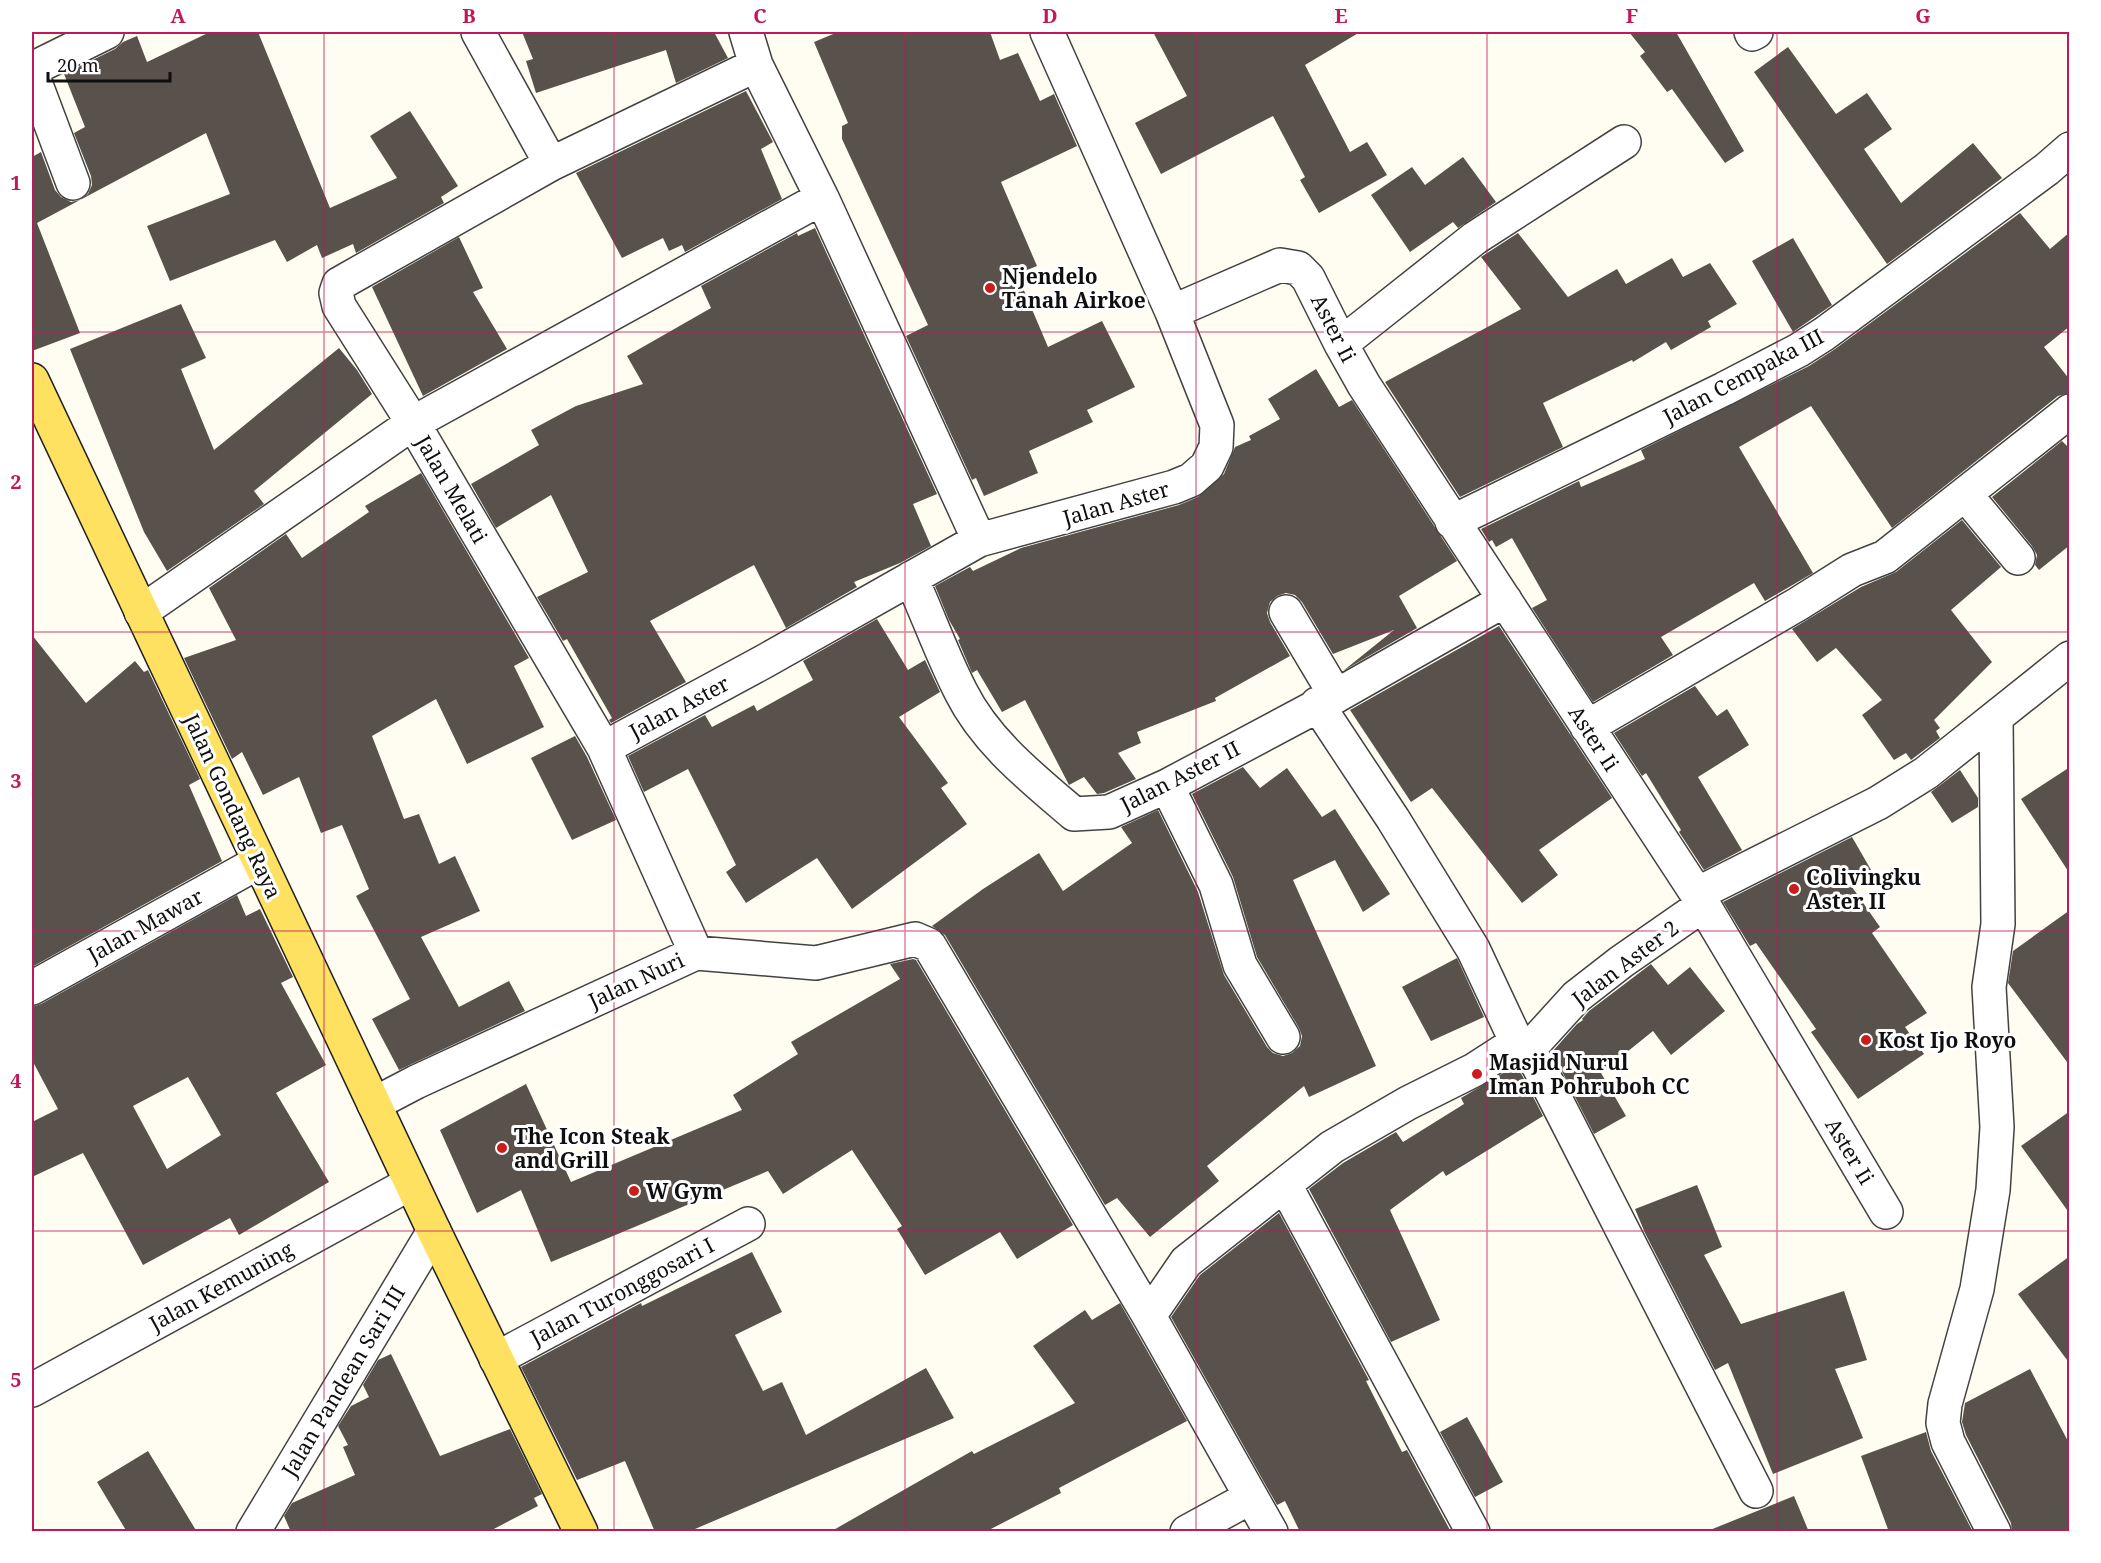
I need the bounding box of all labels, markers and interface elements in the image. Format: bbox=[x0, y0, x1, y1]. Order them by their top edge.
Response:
text: A bbox=[170, 2, 186, 29]
text: B bbox=[462, 2, 476, 29]
text: C bbox=[753, 2, 767, 29]
text: D bbox=[1042, 2, 1058, 29]
text: E bbox=[1334, 2, 1348, 29]
text: F bbox=[1626, 2, 1638, 29]
text: G bbox=[1915, 2, 1931, 29]
scale bar bbox=[48, 45, 170, 83]
text: 20 m bbox=[57, 53, 99, 77]
text: 1 bbox=[10, 169, 22, 196]
place label: Njendelo Tanah Airkoe bbox=[1002, 262, 1146, 314]
marker: Njendelo Tanah Airkoe bbox=[983, 281, 997, 295]
street label: Aster Ii bbox=[1305, 289, 1363, 367]
street label: Jalan Cempaka III bbox=[1657, 322, 1828, 431]
street label: Jalan Melati bbox=[409, 429, 494, 548]
text: 2 bbox=[10, 468, 22, 495]
street label: Jalan Aster bbox=[1059, 474, 1173, 532]
street label: Jalan Aster bbox=[623, 669, 734, 746]
street label: Aster Ii bbox=[1562, 700, 1626, 776]
street label: Jalan Gondang Raya bbox=[177, 708, 288, 903]
street label: Jalan Aster II bbox=[1115, 734, 1244, 819]
text: 3 bbox=[10, 767, 22, 794]
place label: Colivingku Aster II bbox=[1806, 863, 1921, 915]
street label: Jalan Mawar bbox=[81, 882, 208, 969]
marker: Colivingku Aster II bbox=[1787, 882, 1801, 896]
street label: Jalan Aster 2 bbox=[1565, 914, 1684, 1013]
street label: Jalan Nuri bbox=[583, 946, 689, 1015]
place label: Kost Ijo Royo bbox=[1878, 1026, 2016, 1054]
marker: Kost Ijo Royo bbox=[1859, 1033, 1873, 1047]
place label: Masjid Nurul Iman Pohruboh CC bbox=[1489, 1048, 1690, 1100]
text: 4 bbox=[10, 1067, 22, 1094]
marker: Masjid Nurul Iman Pohruboh CC bbox=[1470, 1067, 1484, 1081]
street label: Aster Ii bbox=[1819, 1113, 1881, 1190]
place label: The Icon Steak and Grill bbox=[514, 1122, 670, 1174]
marker: The Icon Steak and Grill bbox=[495, 1141, 509, 1155]
place label: W Gym bbox=[646, 1177, 723, 1205]
marker: W Gym bbox=[627, 1184, 641, 1198]
street label: Jalan Turonggosari I bbox=[524, 1231, 719, 1352]
street label: Jalan Kemuning bbox=[143, 1235, 299, 1338]
street label: Jalan Pandean Sari III bbox=[274, 1280, 411, 1483]
text: 5 bbox=[10, 1366, 22, 1393]

